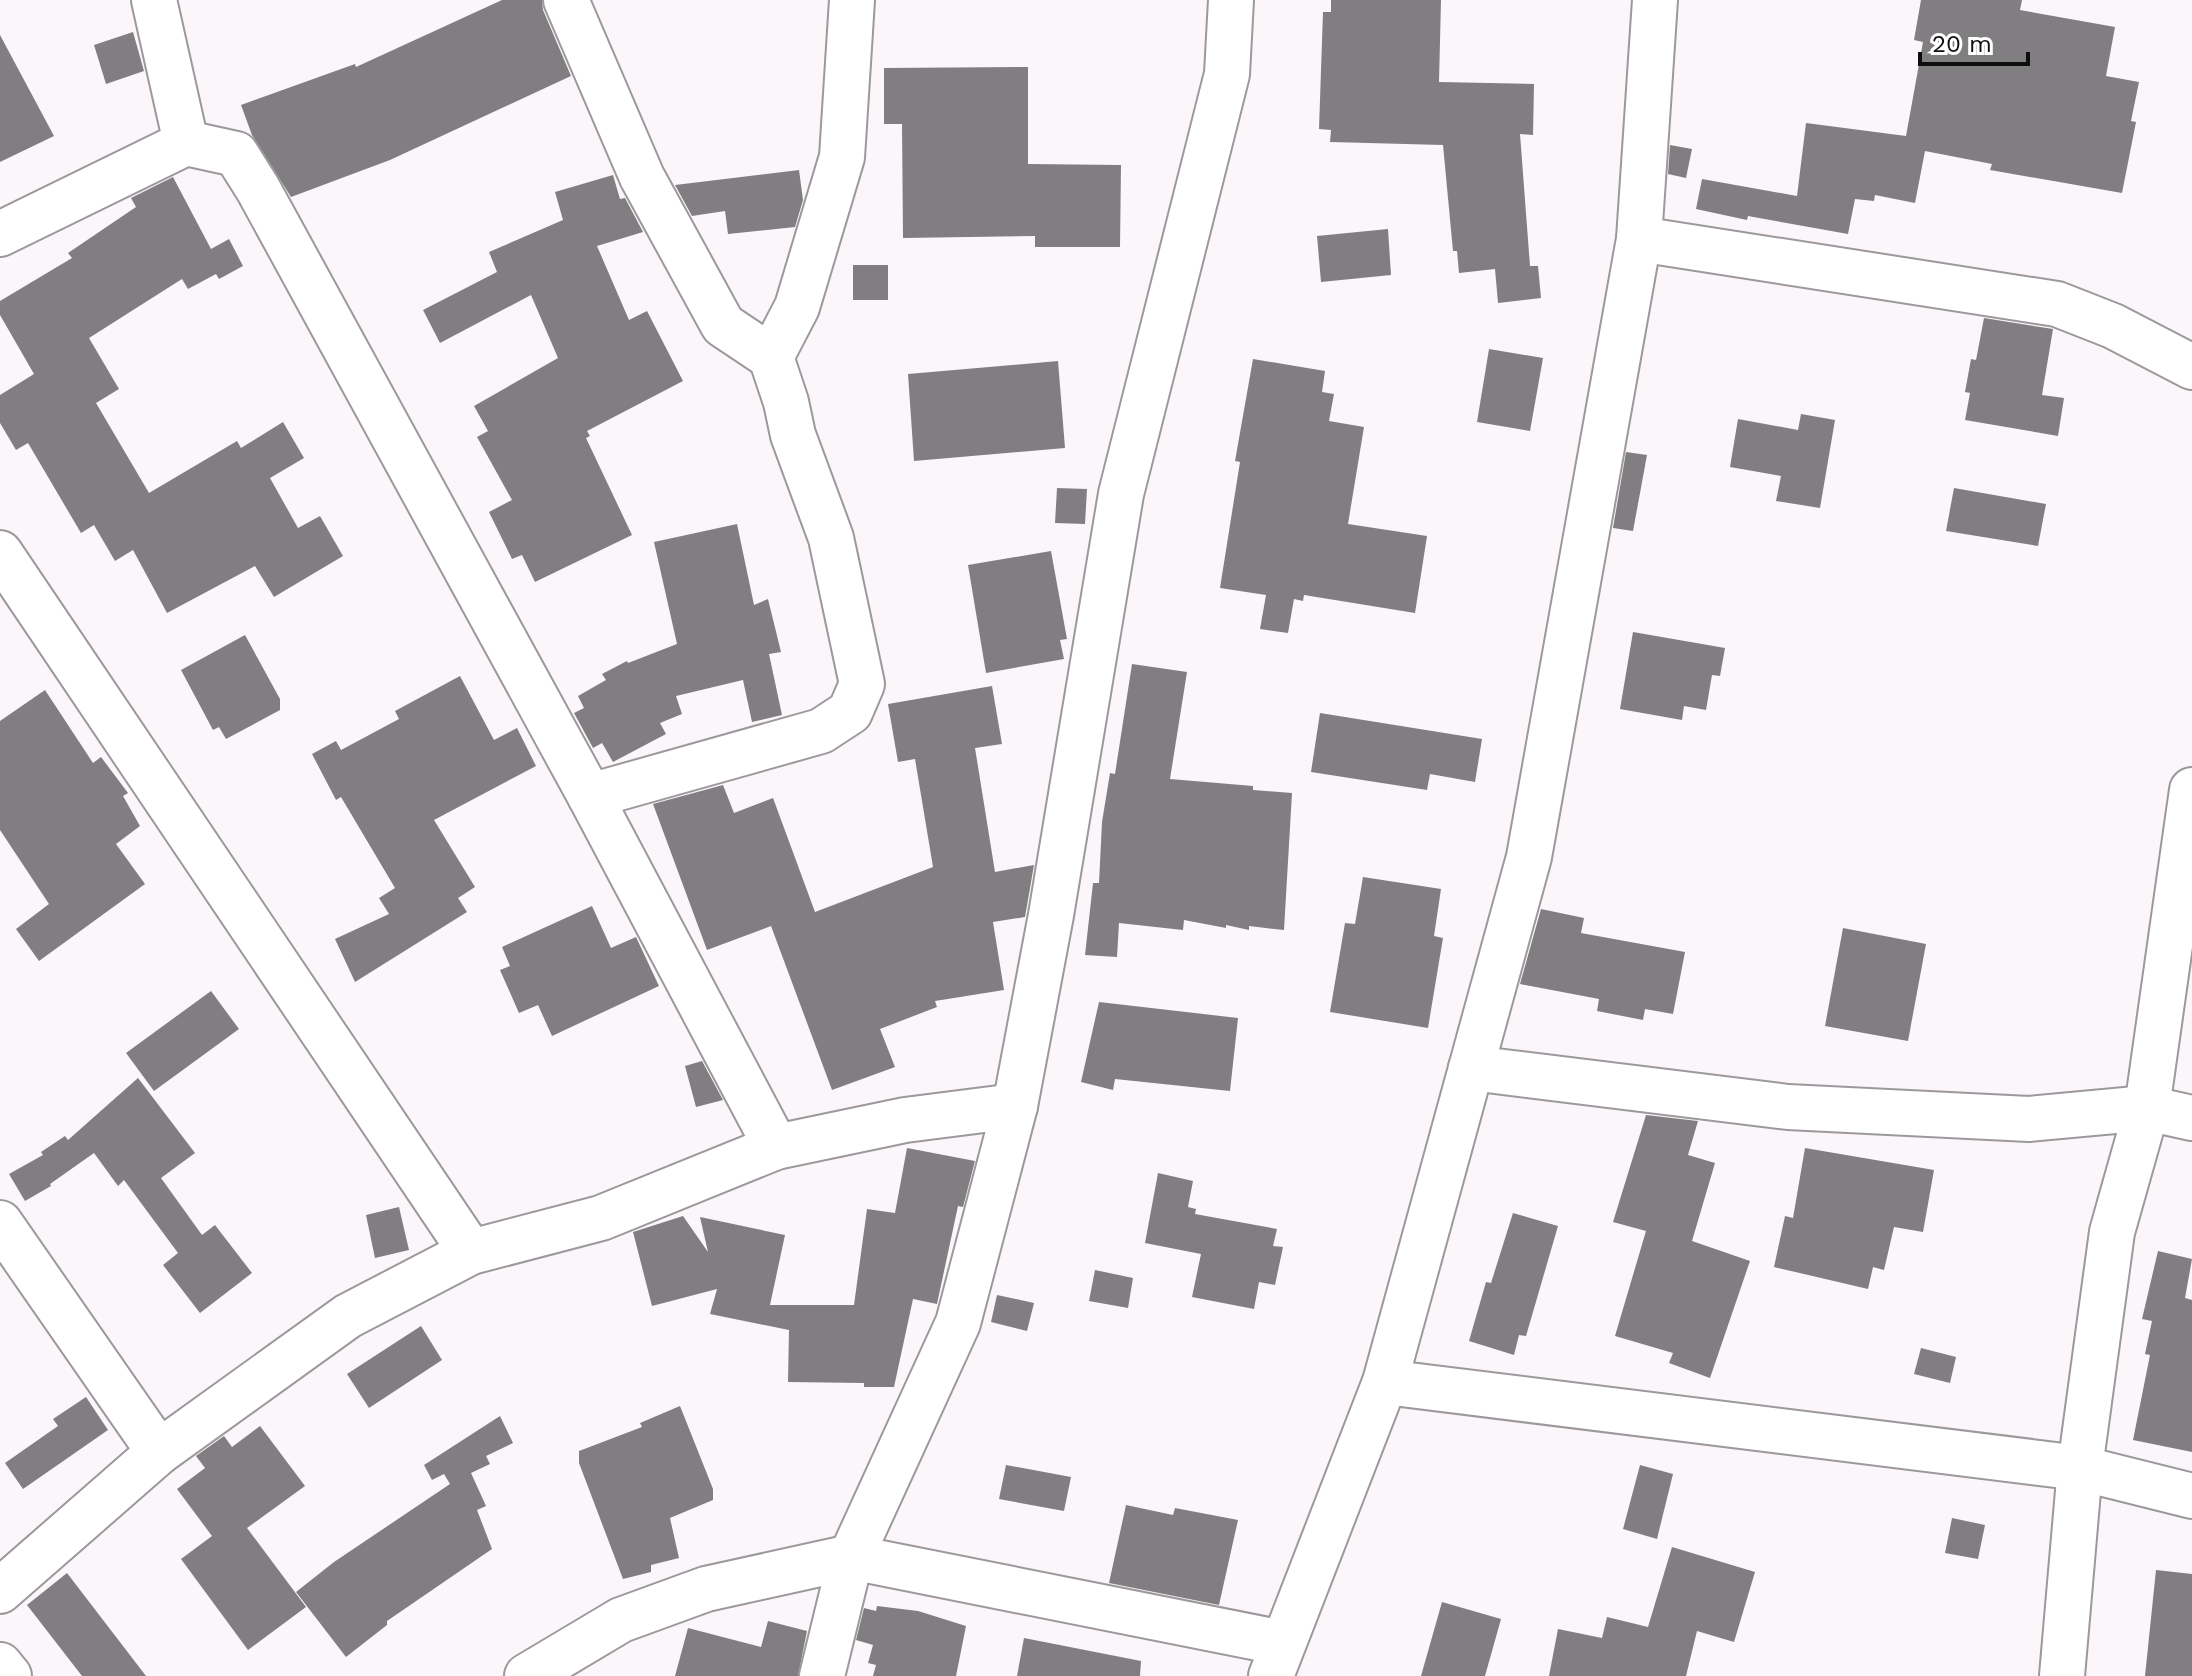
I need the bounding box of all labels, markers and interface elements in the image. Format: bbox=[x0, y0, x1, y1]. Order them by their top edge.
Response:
scale bar bbox=[1920, 16, 2028, 66]
text: 20 m bbox=[1932, 30, 1992, 58]

